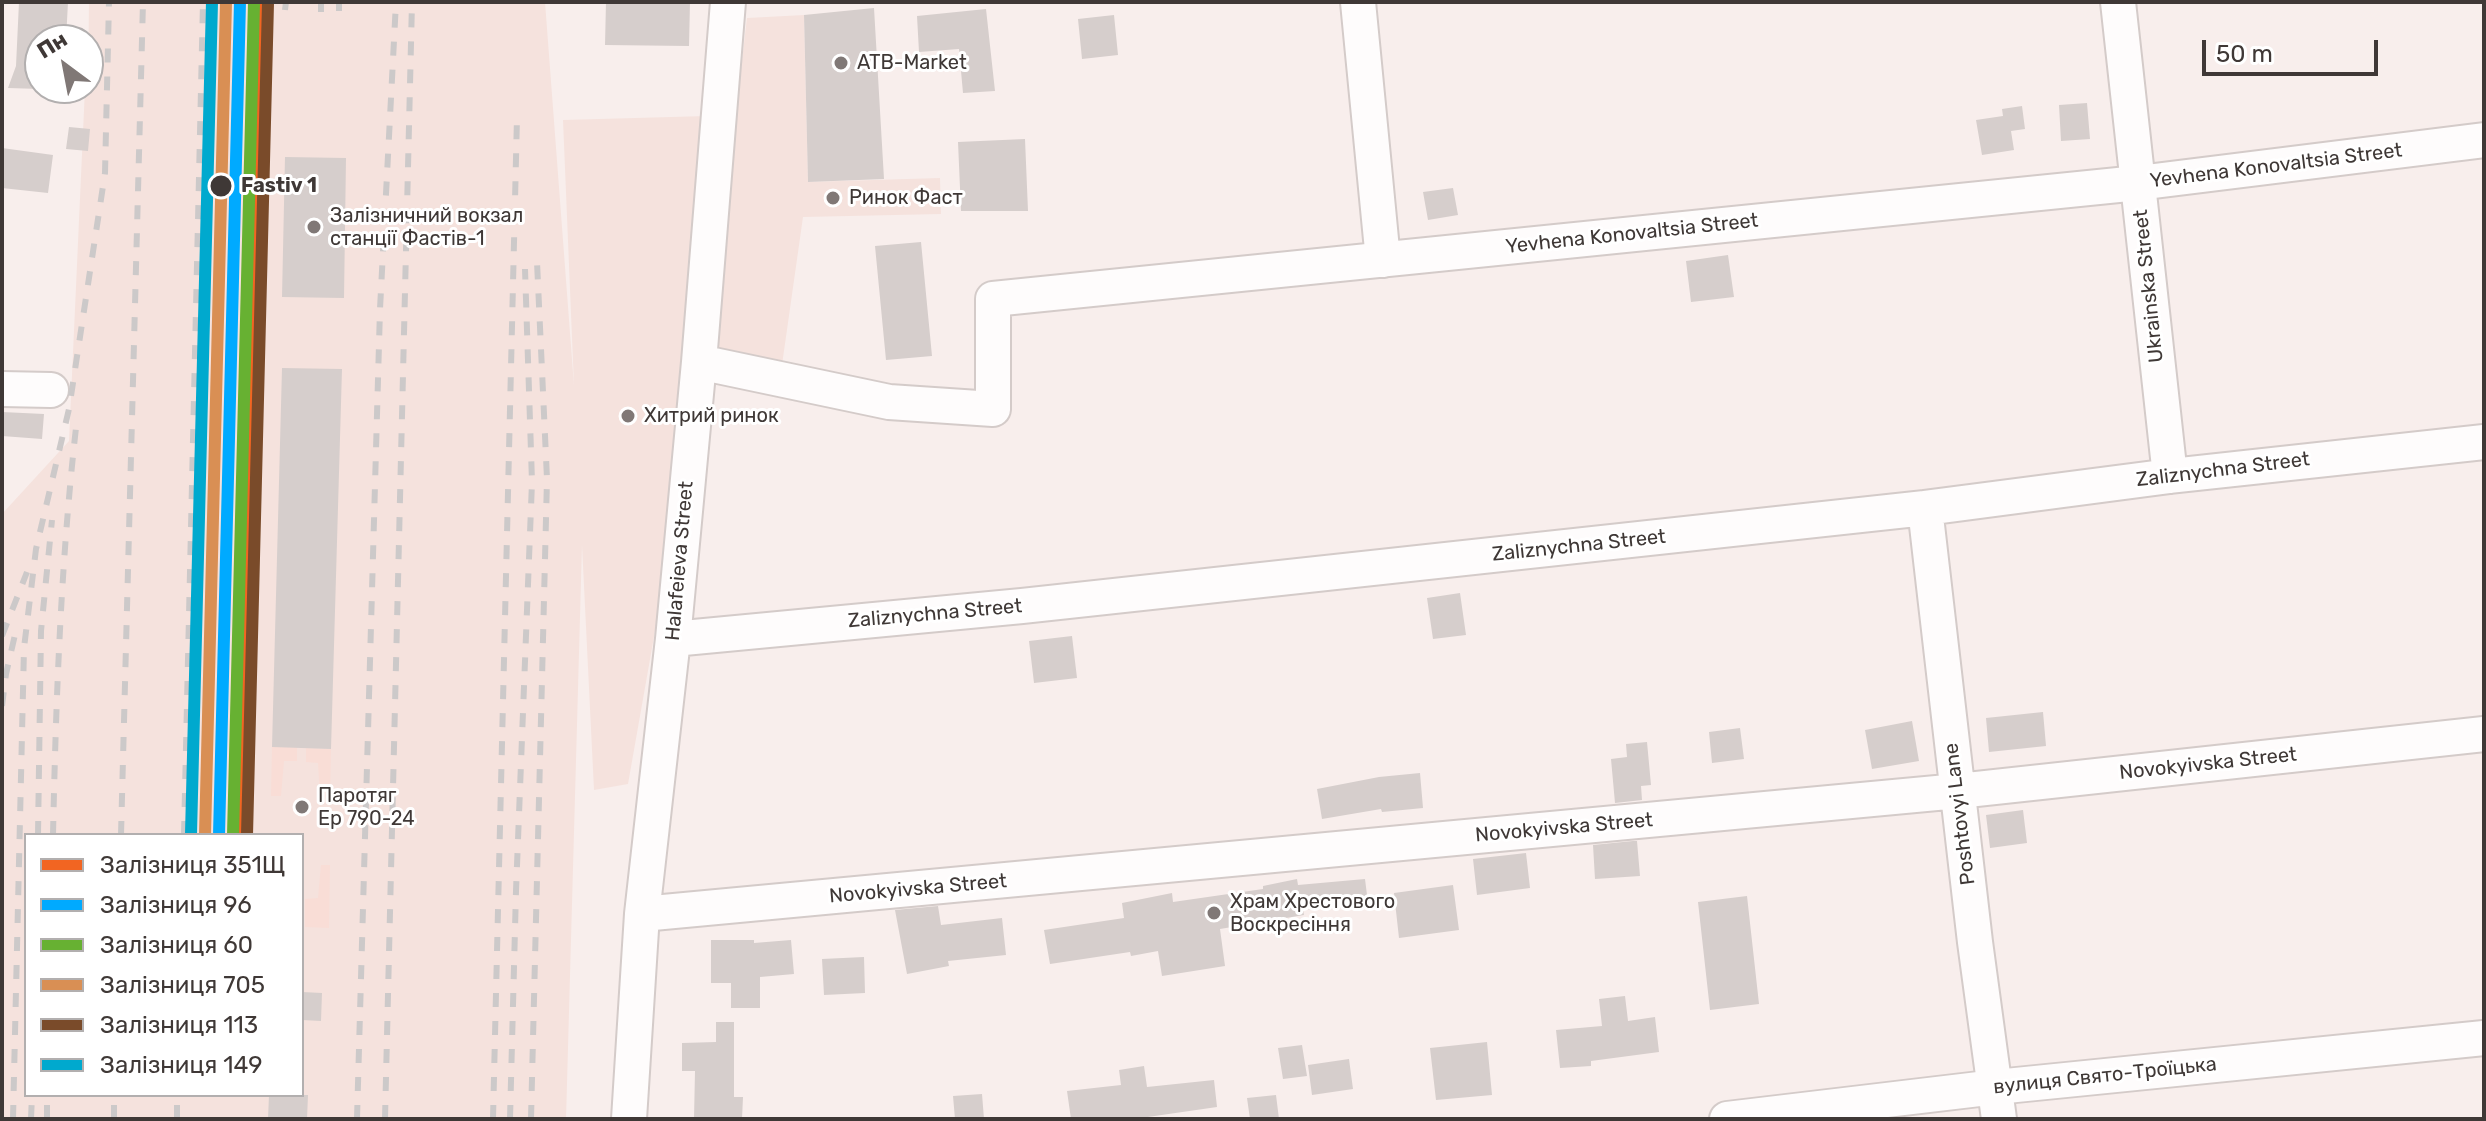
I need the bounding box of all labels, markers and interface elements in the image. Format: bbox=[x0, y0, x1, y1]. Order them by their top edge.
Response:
north arrow bbox=[24, 24, 104, 104]
scale bar bbox=[2206, 24, 2382, 74]
text: Пн bbox=[32, 25, 72, 64]
text: 50 m bbox=[2216, 40, 2273, 68]
place label: ATB-Market bbox=[857, 51, 967, 75]
marker: ATB-Market bbox=[832, 54, 850, 72]
street label: Yevhena Konovaltsia Street bbox=[2149, 139, 2403, 193]
marker: Fastiv 1 bbox=[208, 173, 234, 199]
place label: Fastiv 1 bbox=[241, 174, 317, 198]
place label: Ринок Фаст bbox=[849, 186, 963, 210]
marker: Ринок Фаст bbox=[824, 189, 842, 207]
place label: Залізничний вокзал станції Фастів-1 bbox=[330, 204, 523, 251]
street label: Ukrainska Street bbox=[2129, 208, 2169, 364]
street label: Yevhena Konovaltsia Street bbox=[1504, 209, 1760, 259]
marker: Залізничний вокзал станції Фастів-1 bbox=[305, 218, 323, 236]
place label: Хитрий ринок bbox=[644, 404, 779, 428]
marker: Хитрий ринок bbox=[619, 407, 637, 425]
street label: Zaliznychna Street bbox=[2135, 447, 2311, 493]
street label: Halafeieva Street bbox=[661, 480, 699, 642]
street label: Zaliznychna Street bbox=[1491, 525, 1667, 567]
street label: Zaliznychna Street bbox=[847, 594, 1023, 634]
street label: Poshtovyi Lane bbox=[1939, 742, 1981, 886]
street label: Novokyivska Street bbox=[2118, 743, 2298, 785]
place label: Паротяг Ер 790-24 bbox=[318, 784, 415, 831]
marker: Паротяг Ер 790-24 bbox=[293, 798, 311, 816]
street label: Novokyivska Street bbox=[1474, 808, 1654, 848]
legend bbox=[24, 833, 304, 1097]
text: Залізниця 351Щ bbox=[100, 851, 285, 879]
street label: Novokyivska Street bbox=[828, 869, 1008, 909]
place label: Храм Хрестового Воскресіння bbox=[1230, 890, 1395, 937]
text: Залізниця 96 bbox=[100, 891, 252, 919]
marker: Храм Хрестового Воскресіння bbox=[1205, 904, 1223, 922]
text: Залізниця 60 bbox=[100, 931, 253, 959]
text: Залізниця 705 bbox=[100, 971, 265, 999]
text: Залізниця 113 bbox=[100, 1011, 258, 1039]
text: Залізниця 149 bbox=[100, 1051, 262, 1079]
street label: вулиця Свято-Троїцька bbox=[1992, 1052, 2218, 1100]

